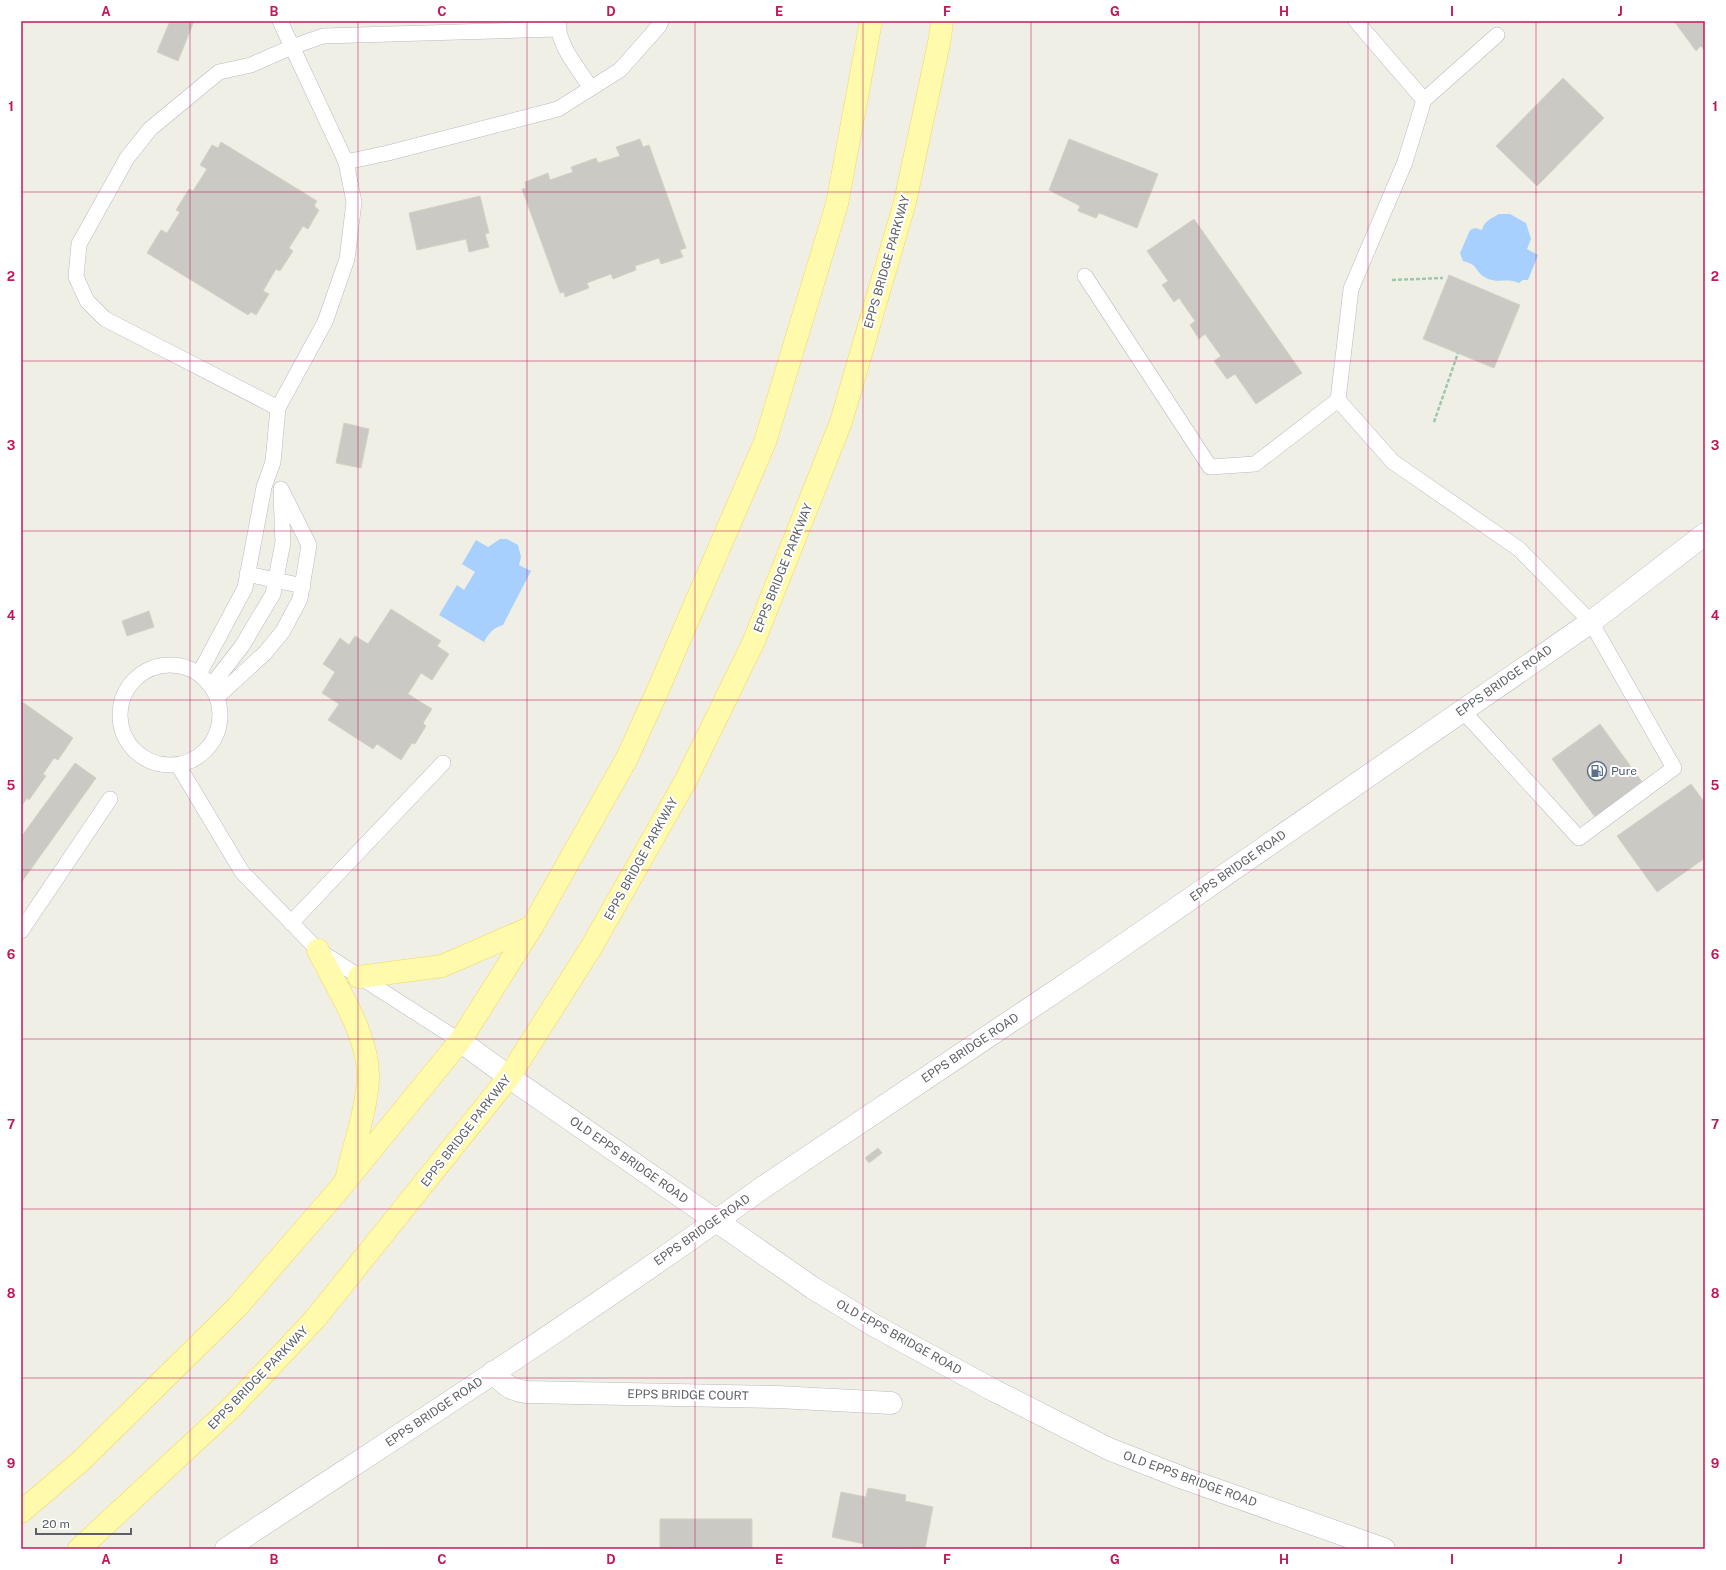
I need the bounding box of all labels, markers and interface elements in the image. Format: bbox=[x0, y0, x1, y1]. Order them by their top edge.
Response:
text: A bbox=[101, 4, 111, 19]
text: B bbox=[270, 4, 279, 19]
text: C bbox=[437, 4, 447, 19]
text: D bbox=[606, 4, 616, 19]
text: E bbox=[775, 4, 783, 19]
text: F bbox=[943, 4, 951, 19]
text: G bbox=[1110, 4, 1120, 19]
text: H bbox=[1279, 4, 1289, 19]
text: I bbox=[1450, 4, 1454, 19]
text: J bbox=[1617, 4, 1623, 19]
text: 1 bbox=[8, 99, 14, 114]
text: 1 bbox=[1712, 99, 1718, 114]
street label: EPPS BRIDGE PARKWAY bbox=[861, 193, 913, 330]
text: 2 bbox=[7, 269, 15, 284]
text: 2 bbox=[1711, 269, 1719, 284]
text: 3 bbox=[7, 438, 16, 453]
text: 3 bbox=[1711, 438, 1720, 453]
street label: EPPS BRIDGE PARKWAY bbox=[751, 501, 816, 635]
text: 4 bbox=[7, 608, 16, 623]
text: 4 bbox=[1711, 608, 1720, 623]
street label: EPPS BRIDGE ROAD bbox=[1453, 643, 1555, 719]
fuel station icon: Pure bbox=[1586, 760, 1608, 782]
place label: Pure bbox=[1611, 764, 1637, 778]
text: 5 bbox=[7, 778, 16, 793]
text: 5 bbox=[1711, 778, 1720, 793]
street label: EPPS BRIDGE PARKWAY bbox=[601, 795, 681, 923]
street label: EPPS BRIDGE ROAD bbox=[1187, 828, 1289, 904]
text: 6 bbox=[7, 947, 16, 962]
text: 6 bbox=[1711, 947, 1720, 962]
street label: EPPS BRIDGE ROAD bbox=[919, 1010, 1021, 1086]
street label: EPPS BRIDGE PARKWAY bbox=[418, 1072, 514, 1190]
street label: OLD EPPS BRIDGE ROAD bbox=[567, 1114, 691, 1206]
text: 7 bbox=[7, 1117, 15, 1132]
text: 7 bbox=[1711, 1117, 1719, 1132]
street label: EPPS BRIDGE ROAD bbox=[651, 1192, 753, 1268]
text: 8 bbox=[7, 1286, 16, 1301]
text: 8 bbox=[1711, 1286, 1720, 1301]
street label: OLD EPPS BRIDGE ROAD bbox=[834, 1297, 964, 1377]
street label: EPPS BRIDGE PARKWAY bbox=[205, 1323, 311, 1432]
street label: EPPS BRIDGE ROAD bbox=[383, 1374, 485, 1450]
street label: EPPS BRIDGE COURT bbox=[627, 1387, 749, 1403]
street label: OLD EPPS BRIDGE ROAD bbox=[1121, 1448, 1259, 1510]
text: 9 bbox=[7, 1456, 15, 1471]
text: 9 bbox=[1711, 1456, 1719, 1471]
scale bar bbox=[36, 1510, 131, 1536]
text: 20 m bbox=[42, 1517, 70, 1531]
text: A bbox=[101, 1552, 111, 1567]
text: B bbox=[270, 1552, 279, 1567]
text: C bbox=[437, 1552, 447, 1567]
text: D bbox=[606, 1552, 616, 1567]
text: E bbox=[775, 1552, 783, 1567]
text: F bbox=[943, 1552, 951, 1567]
text: G bbox=[1110, 1552, 1120, 1567]
text: H bbox=[1279, 1552, 1289, 1567]
text: I bbox=[1450, 1552, 1454, 1567]
text: J bbox=[1617, 1552, 1623, 1567]

